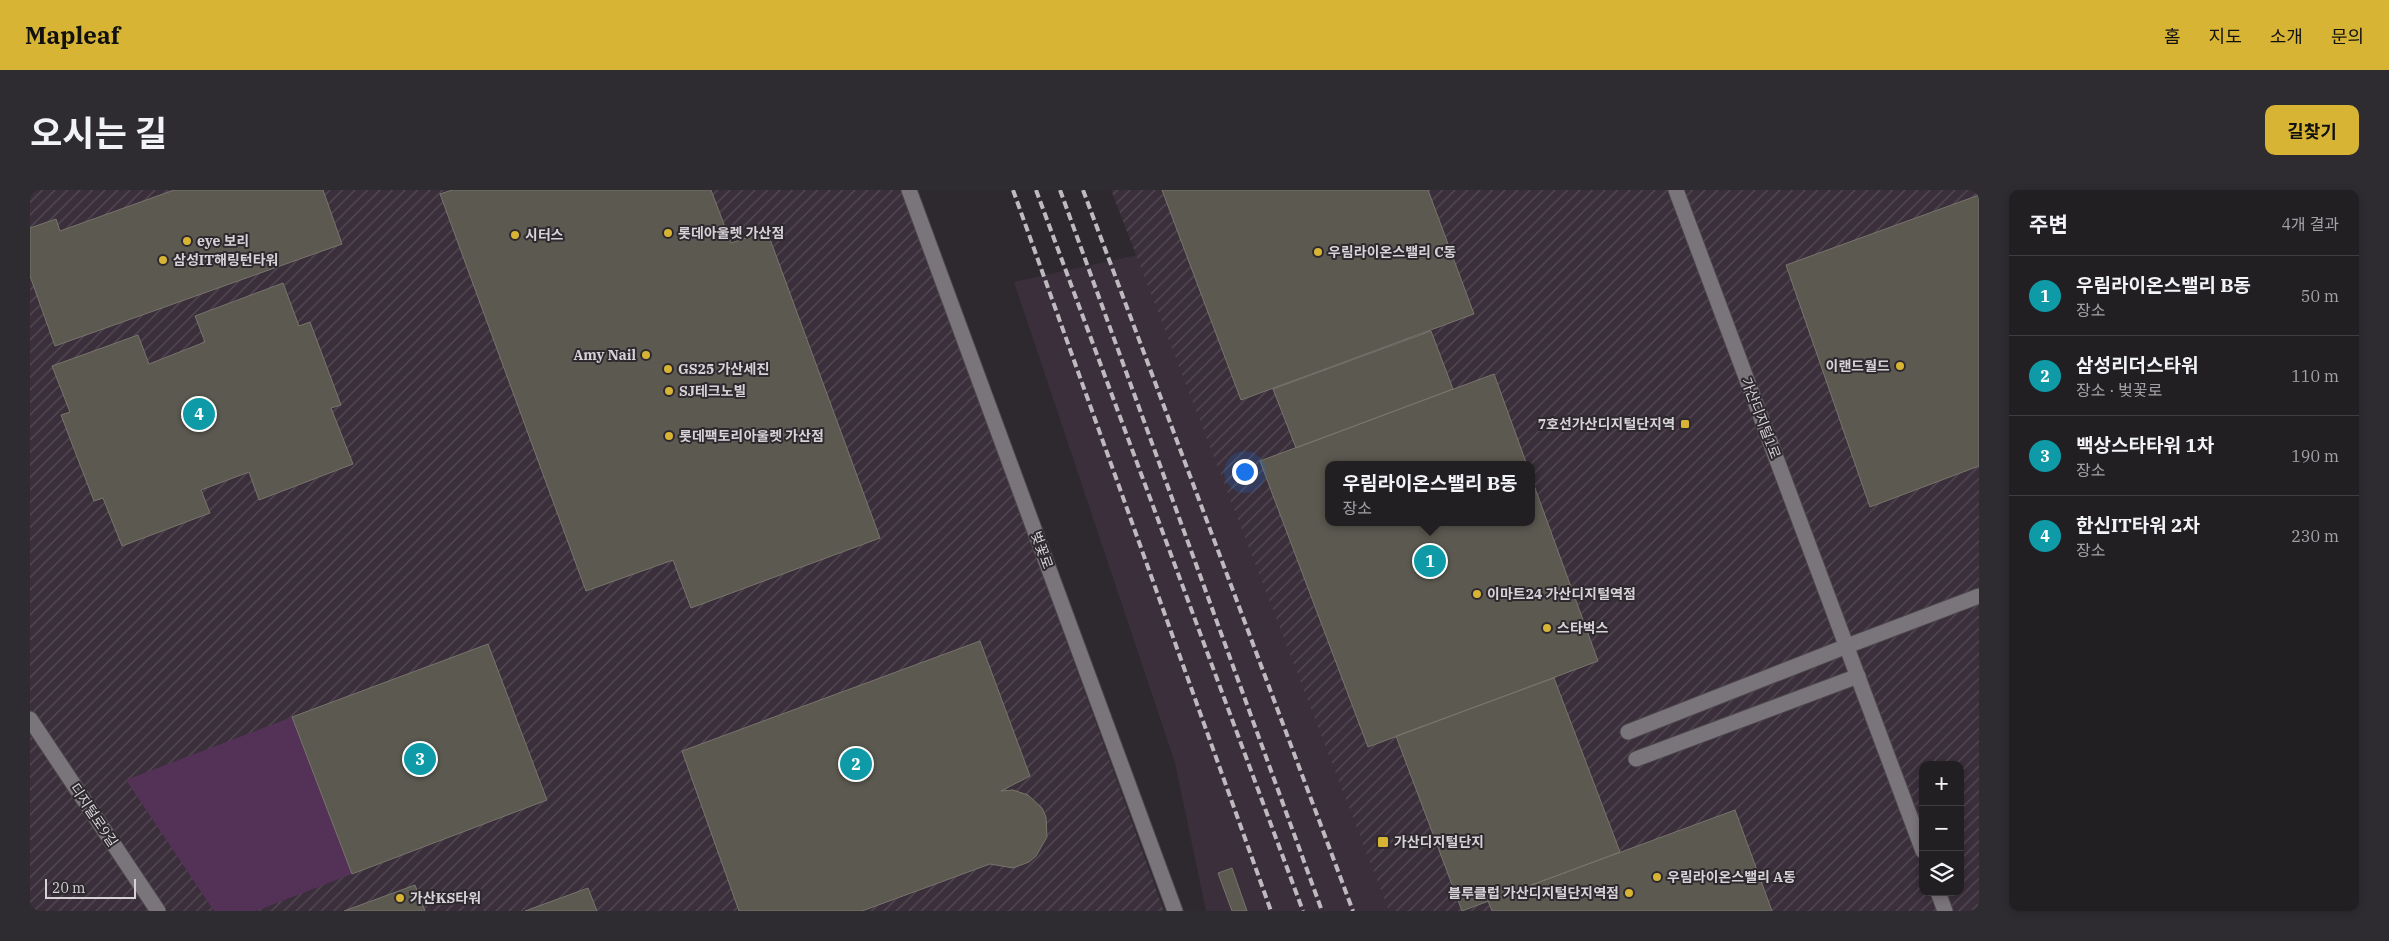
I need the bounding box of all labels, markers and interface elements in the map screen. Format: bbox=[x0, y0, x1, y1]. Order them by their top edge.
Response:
text: Mapleaf bbox=[25, 19, 120, 51]
text: 홈 bbox=[2164, 25, 2181, 48]
text: 지도 bbox=[2209, 25, 2242, 48]
text: 소개 bbox=[2270, 25, 2303, 48]
text: 문의 bbox=[2331, 25, 2364, 48]
button: 길찾기 bbox=[2265, 105, 2359, 155]
text: 오시는 길 bbox=[30, 110, 167, 156]
text: 주변 bbox=[2029, 210, 2068, 238]
text: 4개 결과 bbox=[2282, 214, 2339, 234]
place label: 롯데아울렛 가산점 bbox=[678, 224, 784, 242]
place label: 시터스 bbox=[525, 226, 564, 244]
marker: 롯데아울렛 가산점 bbox=[662, 227, 674, 239]
marker: 시터스 bbox=[509, 229, 521, 241]
place label: eye 보리 bbox=[197, 232, 249, 250]
marker: eye 보리 bbox=[181, 235, 193, 247]
place label: 우림라이온스밸리 C동 bbox=[1328, 243, 1457, 261]
marker: 우림라이온스밸리 C동 bbox=[1312, 246, 1324, 258]
place label: 삼성IT해링턴타워 bbox=[173, 251, 278, 269]
marker: 삼성IT해링턴타워 bbox=[157, 254, 169, 266]
text: 우림라이온스밸리 B동 bbox=[2076, 273, 2251, 297]
text: 1 bbox=[2040, 286, 2050, 306]
text: 50 m bbox=[2301, 286, 2339, 306]
text: 장소 bbox=[2076, 300, 2105, 320]
place label: Amy Nail bbox=[573, 346, 636, 364]
marker: Amy Nail bbox=[640, 349, 652, 361]
text: 삼성리더스타워 bbox=[2076, 353, 2198, 377]
place label: 이랜드월드 bbox=[1826, 357, 1890, 375]
place label: GS25 가산세진 bbox=[678, 360, 769, 378]
marker: 이랜드월드 bbox=[1894, 360, 1906, 372]
marker: GS25 가산세진 bbox=[662, 363, 674, 375]
text: 2 bbox=[2040, 366, 2050, 386]
text: 110 m bbox=[2291, 366, 2339, 386]
street label: 가산디지털1로 bbox=[1737, 375, 1785, 461]
text: 장소 · 벚꽃로 bbox=[2076, 380, 2162, 400]
place label: SJ테크노빌 bbox=[679, 382, 746, 400]
marker: SJ테크노빌 bbox=[663, 385, 675, 397]
pin: 4 bbox=[183, 395, 215, 433]
place label: 7호선가산디지털단지역 bbox=[1538, 415, 1675, 433]
marker: 7호선가산디지털단지역 bbox=[1679, 418, 1691, 430]
place label: 롯데팩토리아울렛 가산점 bbox=[679, 427, 824, 445]
marker: 롯데팩토리아울렛 가산점 bbox=[663, 430, 675, 442]
text: 백상스타타워 1차 bbox=[2076, 433, 2214, 457]
text: 3 bbox=[2040, 446, 2050, 466]
text: 190 m bbox=[2291, 446, 2339, 466]
your location bbox=[1232, 459, 1258, 485]
text: 장소 bbox=[2076, 460, 2105, 480]
popup bbox=[1325, 461, 1535, 526]
text: 우림라이온스밸리 B동 bbox=[1342, 471, 1518, 495]
text: 장소 bbox=[1342, 498, 1372, 518]
text: 한신IT타워 2차 bbox=[2076, 513, 2200, 537]
text: 4 bbox=[2040, 526, 2050, 546]
text: 230 m bbox=[2291, 526, 2339, 546]
street label: 벚꽃로 bbox=[1027, 529, 1057, 571]
text: 장소 bbox=[2076, 540, 2105, 560]
pin: 1 bbox=[1414, 542, 1446, 580]
place label: 이마트24 가산디지털역점 bbox=[1487, 585, 1636, 603]
marker: 이마트24 가산디지털역점 bbox=[1471, 588, 1483, 600]
place label: 스타벅스 bbox=[1557, 619, 1609, 637]
marker: 스타벅스 bbox=[1541, 622, 1553, 634]
pin: 3 bbox=[404, 740, 436, 778]
pin: 2 bbox=[840, 745, 872, 783]
map controls bbox=[1919, 761, 1964, 896]
button: + bbox=[1919, 761, 1964, 806]
street label: 디지털로9길 bbox=[66, 780, 122, 850]
button: − bbox=[1919, 806, 1964, 851]
place label: 가산디지털단지 bbox=[1394, 833, 1484, 851]
marker: 가산디지털단지 bbox=[1376, 835, 1390, 849]
button: layers bbox=[1919, 851, 1964, 896]
place label: 우림라이온스밸리 A동 bbox=[1667, 868, 1796, 886]
marker: 우림라이온스밸리 A동 bbox=[1651, 871, 1663, 883]
scale bar bbox=[45, 876, 136, 899]
text: 20 m bbox=[52, 879, 85, 897]
place label: 블루클럽 가산디지털단지역점 bbox=[1448, 884, 1619, 902]
marker: 블루클럽 가산디지털단지역점 bbox=[1623, 887, 1635, 899]
place label: 가산KS타워 bbox=[410, 889, 481, 907]
marker: 가산KS타워 bbox=[394, 892, 406, 904]

